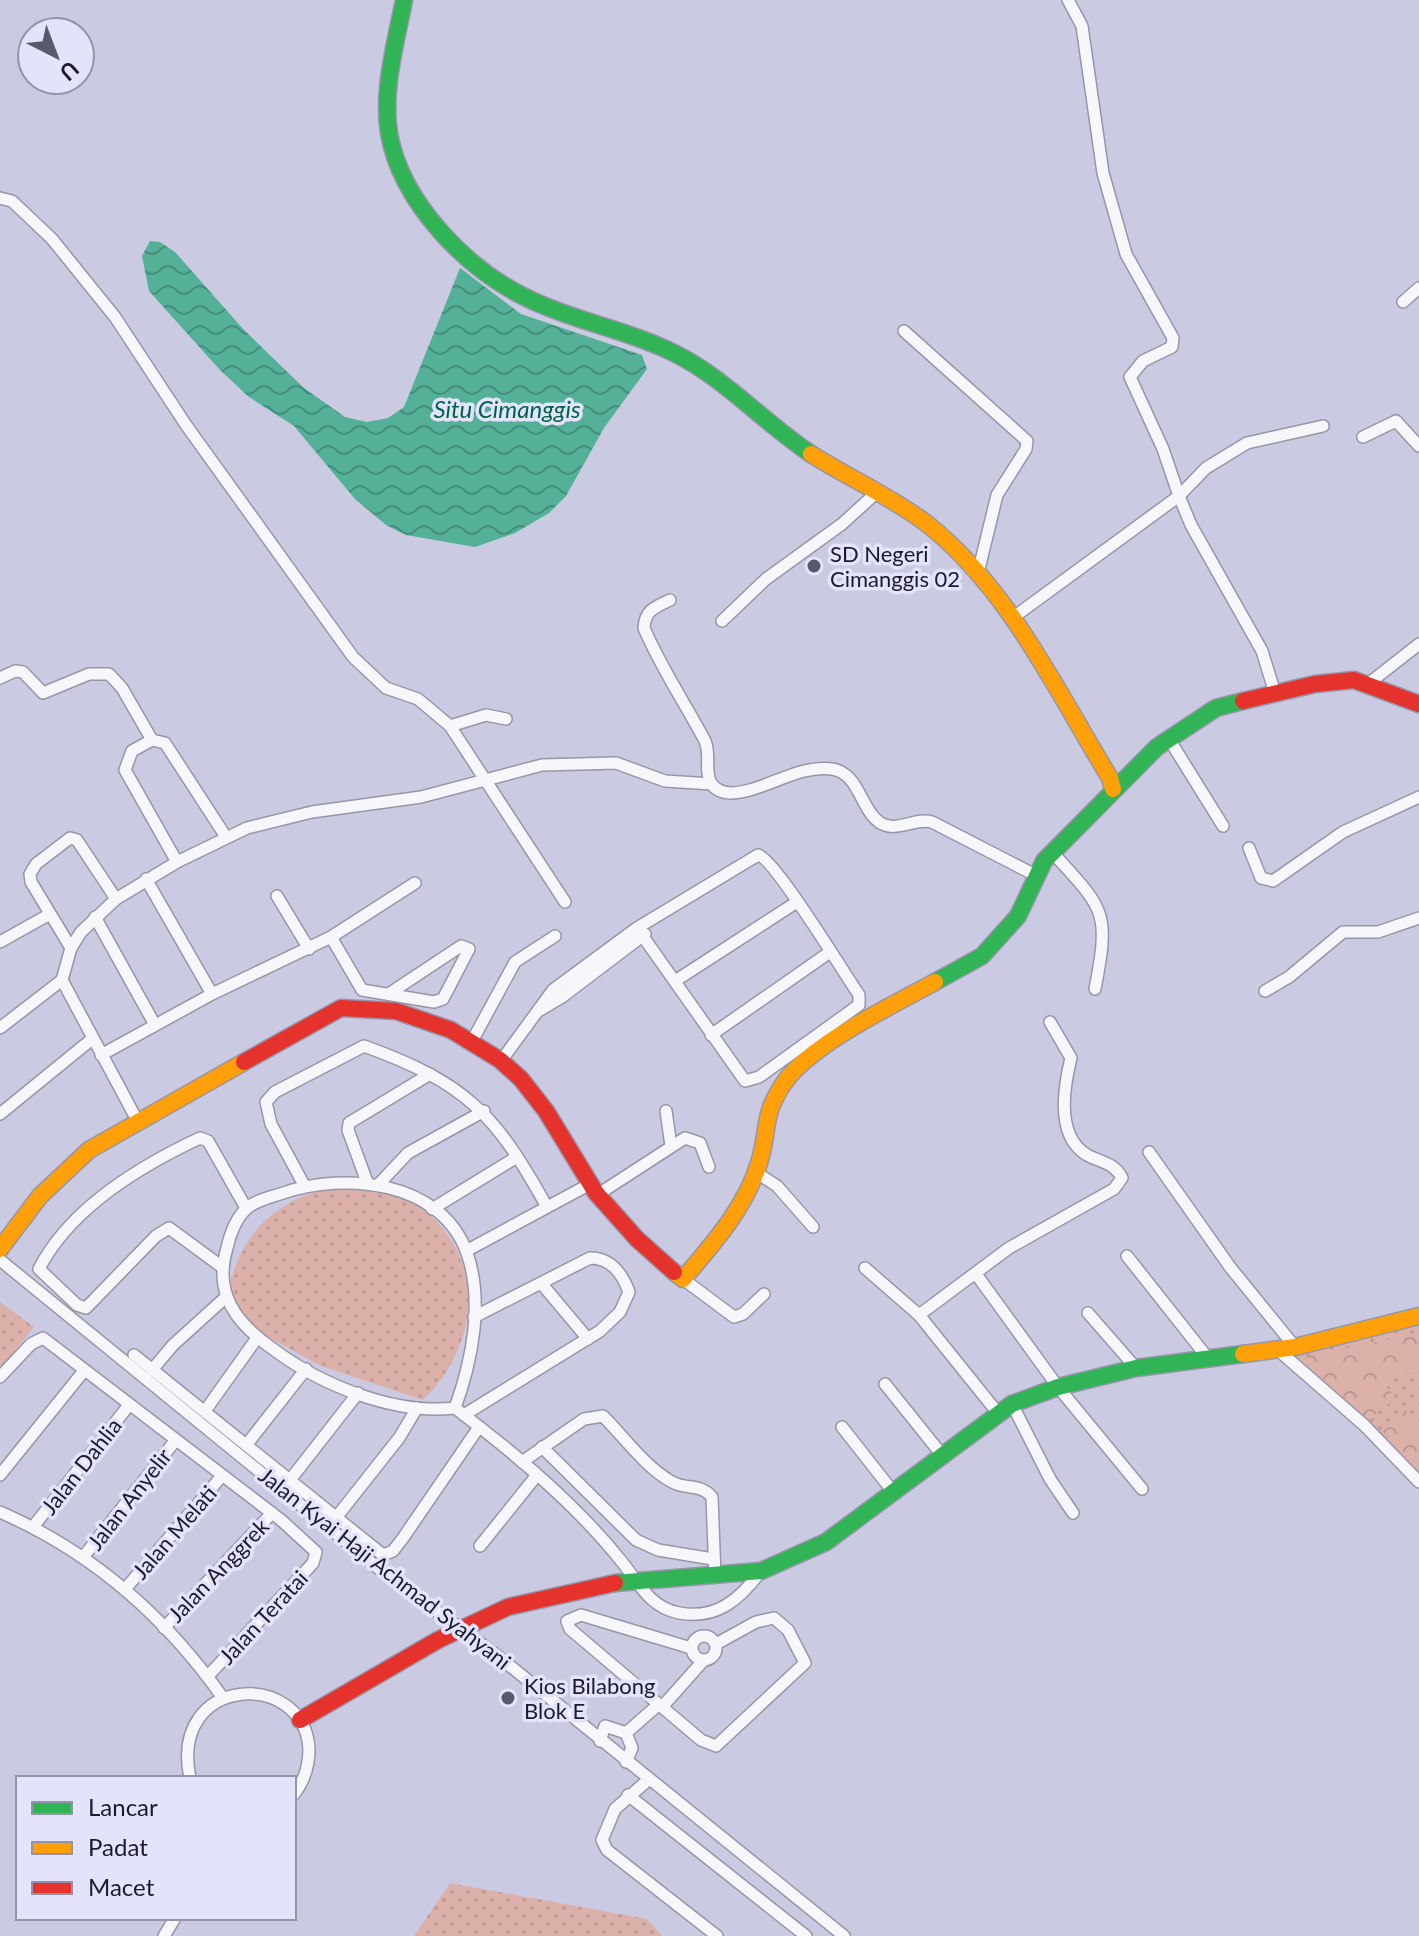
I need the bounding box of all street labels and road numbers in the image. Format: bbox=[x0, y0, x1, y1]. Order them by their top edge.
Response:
street label: Jalan Dahlia bbox=[35, 1412, 127, 1520]
street label: Jalan Anyelir bbox=[81, 1443, 177, 1555]
street label: Jalan Kyai Haji Achmad Syahyani bbox=[254, 1461, 516, 1675]
street label: Jalan Melati bbox=[126, 1480, 222, 1584]
street label: Jalan Anggrek bbox=[162, 1512, 275, 1627]
street label: Jalan Teratai bbox=[213, 1565, 313, 1669]

